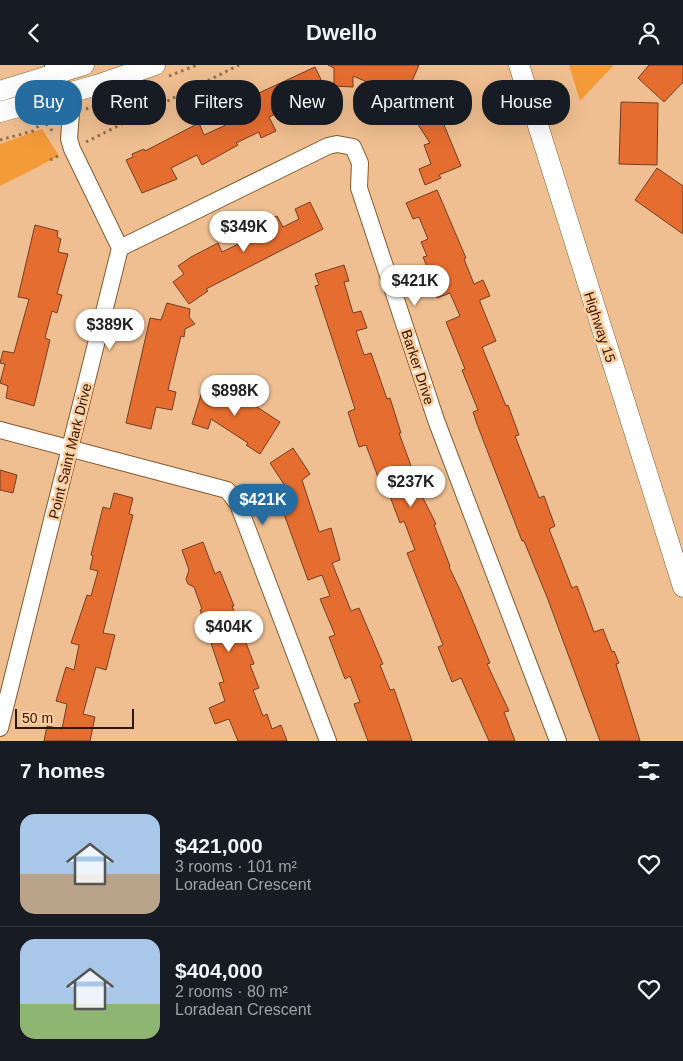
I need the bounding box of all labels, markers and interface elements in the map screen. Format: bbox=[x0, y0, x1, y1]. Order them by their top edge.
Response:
icon: back bbox=[20, 19, 48, 47]
icon: person bbox=[635, 19, 663, 47]
text: Dwello bbox=[306, 20, 377, 45]
chip: Buy bbox=[15, 80, 82, 125]
chip: Rent bbox=[92, 80, 166, 125]
chip: Filters bbox=[176, 80, 261, 125]
chip: New bbox=[271, 80, 343, 125]
chip: Apartment bbox=[353, 80, 472, 125]
chip: House bbox=[482, 80, 570, 125]
pin: $349K bbox=[209, 211, 279, 253]
text: $349K bbox=[220, 218, 268, 235]
pin: $421K bbox=[380, 265, 450, 307]
text: $421K bbox=[391, 272, 439, 289]
street label: Highway 15 bbox=[581, 290, 619, 364]
pin: $389K bbox=[75, 309, 145, 351]
text: $389K bbox=[86, 316, 134, 333]
street label: Barker Drive bbox=[398, 328, 438, 407]
pin: $898K bbox=[200, 375, 270, 417]
street label: Point Saint Mark Drive bbox=[45, 381, 95, 521]
text: $898K bbox=[211, 382, 259, 399]
pin: $237K bbox=[376, 465, 446, 508]
text: $237K bbox=[387, 473, 435, 490]
pin: $421K bbox=[228, 483, 298, 526]
text: $421K bbox=[239, 491, 287, 508]
pin: $404K bbox=[194, 611, 264, 653]
text: $404K bbox=[205, 618, 253, 635]
scale bar bbox=[15, 706, 134, 729]
text: 50 m bbox=[22, 710, 53, 726]
icon: filters bbox=[635, 757, 663, 785]
text: 7 homes bbox=[20, 759, 105, 782]
icon: home bbox=[60, 834, 120, 894]
text: $421,000 bbox=[175, 834, 263, 857]
icon: heart bbox=[635, 850, 663, 878]
text: 3 rooms · 101 m² bbox=[175, 858, 297, 875]
text: Loradean Crescent bbox=[175, 876, 311, 893]
icon: home bbox=[60, 959, 120, 1019]
text: $404,000 bbox=[175, 959, 263, 982]
icon: heart bbox=[635, 975, 663, 1003]
text: 2 rooms · 80 m² bbox=[175, 983, 288, 1000]
text: Loradean Crescent bbox=[175, 1001, 311, 1018]

